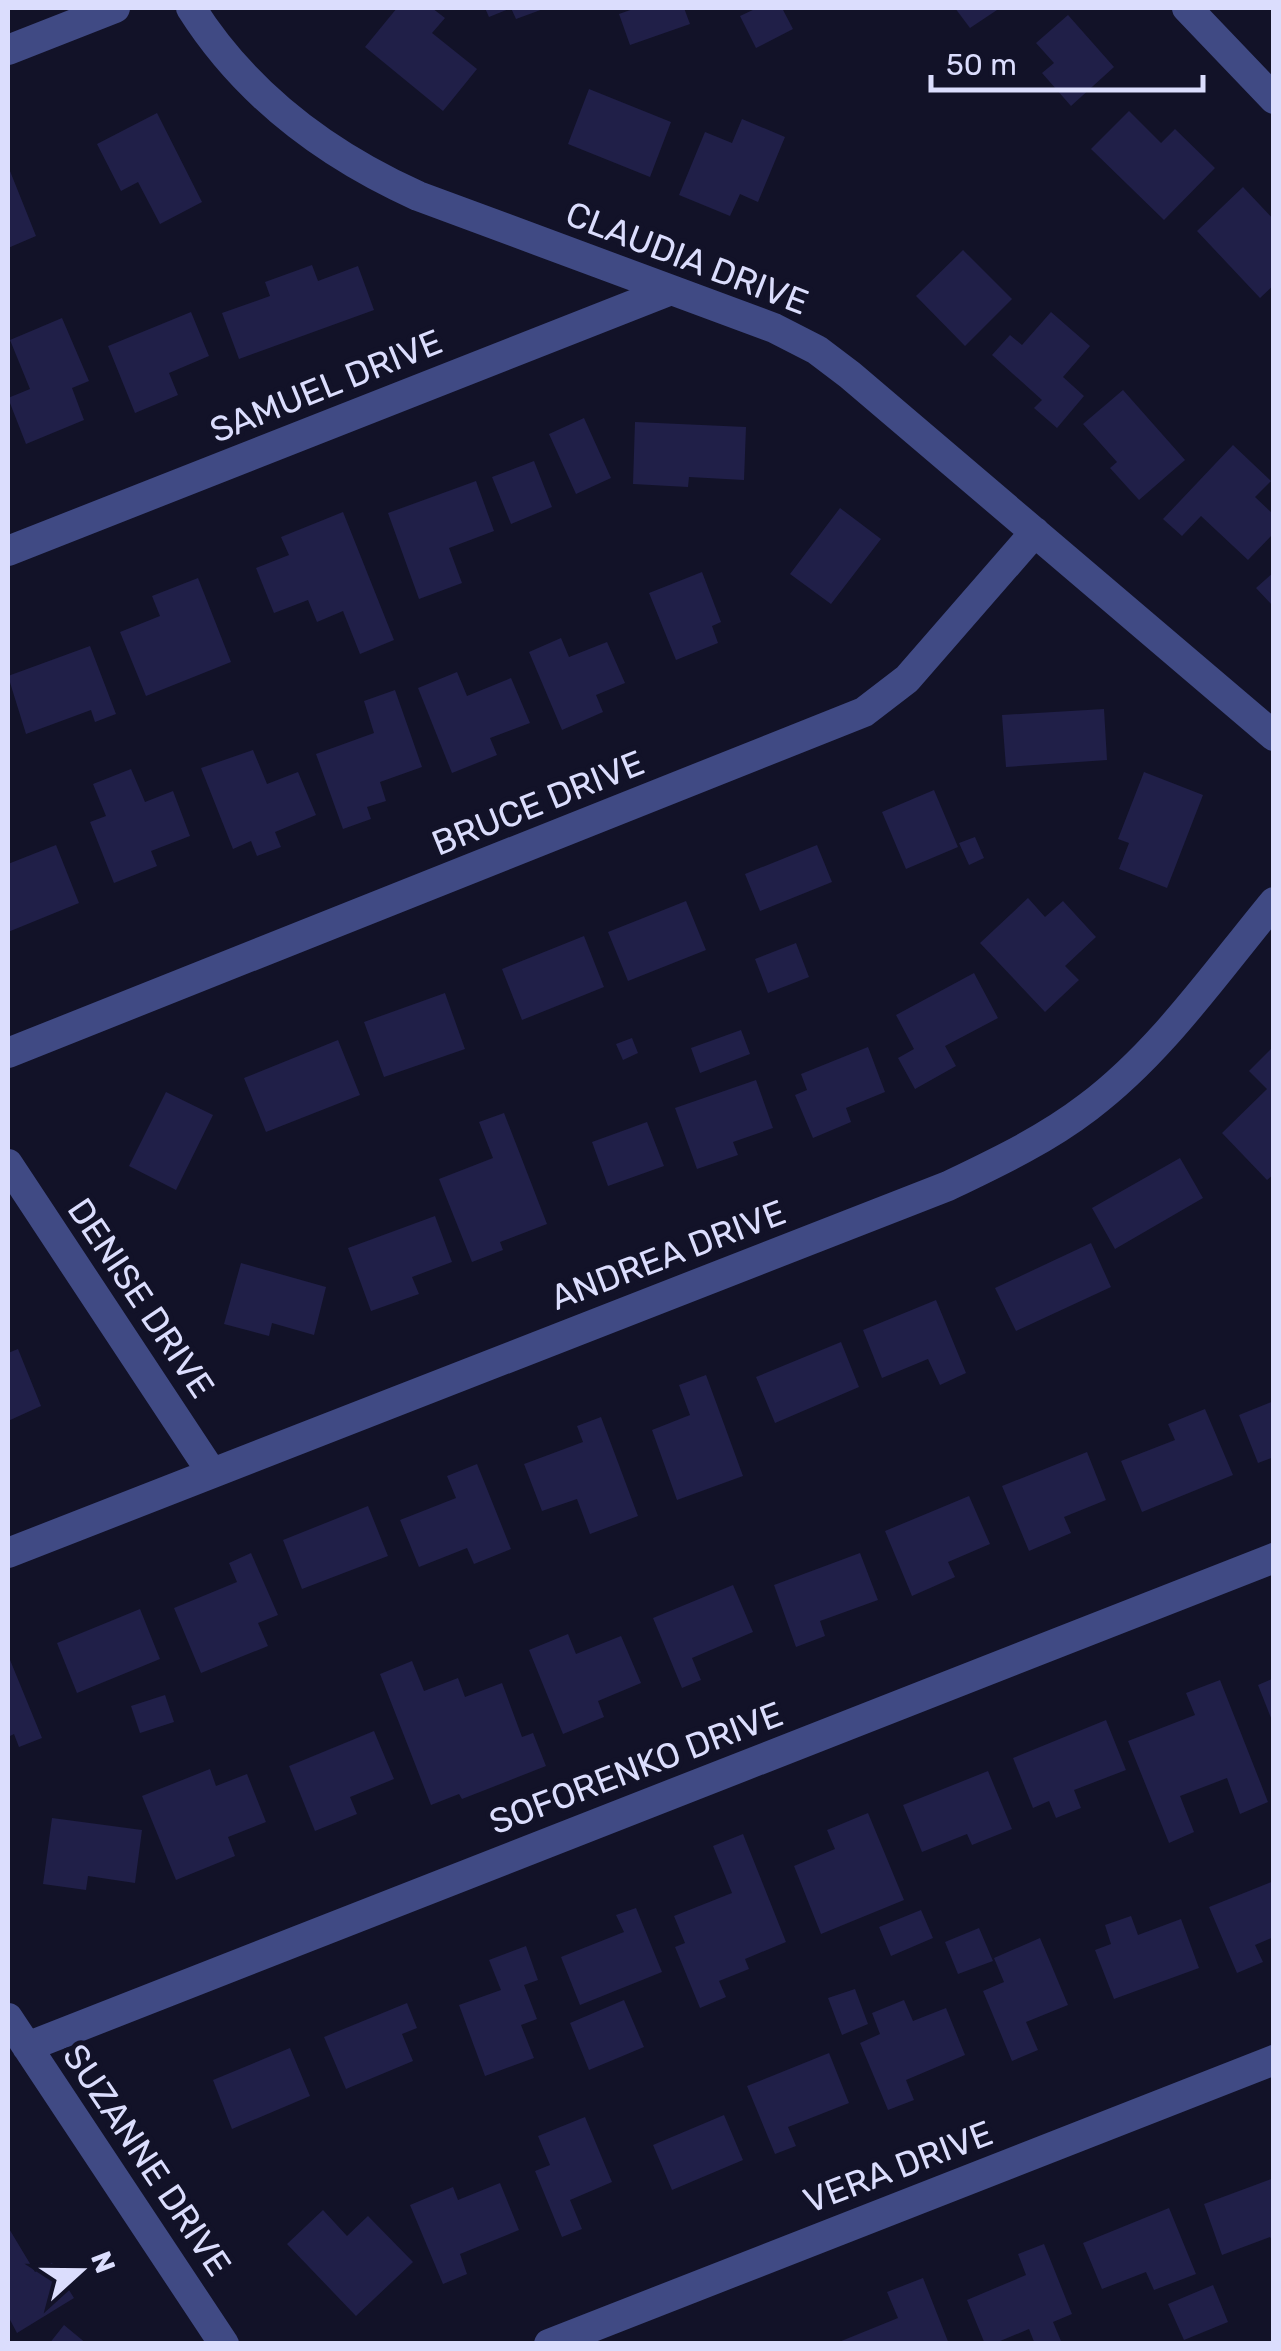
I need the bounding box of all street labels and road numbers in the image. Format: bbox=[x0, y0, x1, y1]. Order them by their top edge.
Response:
street label: CLAUDIA DRIVE bbox=[560, 193, 814, 323]
street label: SAMUEL DRIVE bbox=[204, 320, 448, 452]
street label: BRUCE DRIVE bbox=[426, 741, 650, 865]
street label: DENISE DRIVE bbox=[59, 1190, 223, 1406]
street label: ANDREA DRIVE bbox=[545, 1191, 791, 1319]
street label: SOFORENKO DRIVE bbox=[483, 1693, 789, 1843]
street label: SUZANNE DRIVE bbox=[54, 2036, 240, 2284]
street label: VERA DRIVE bbox=[798, 2112, 998, 2222]

